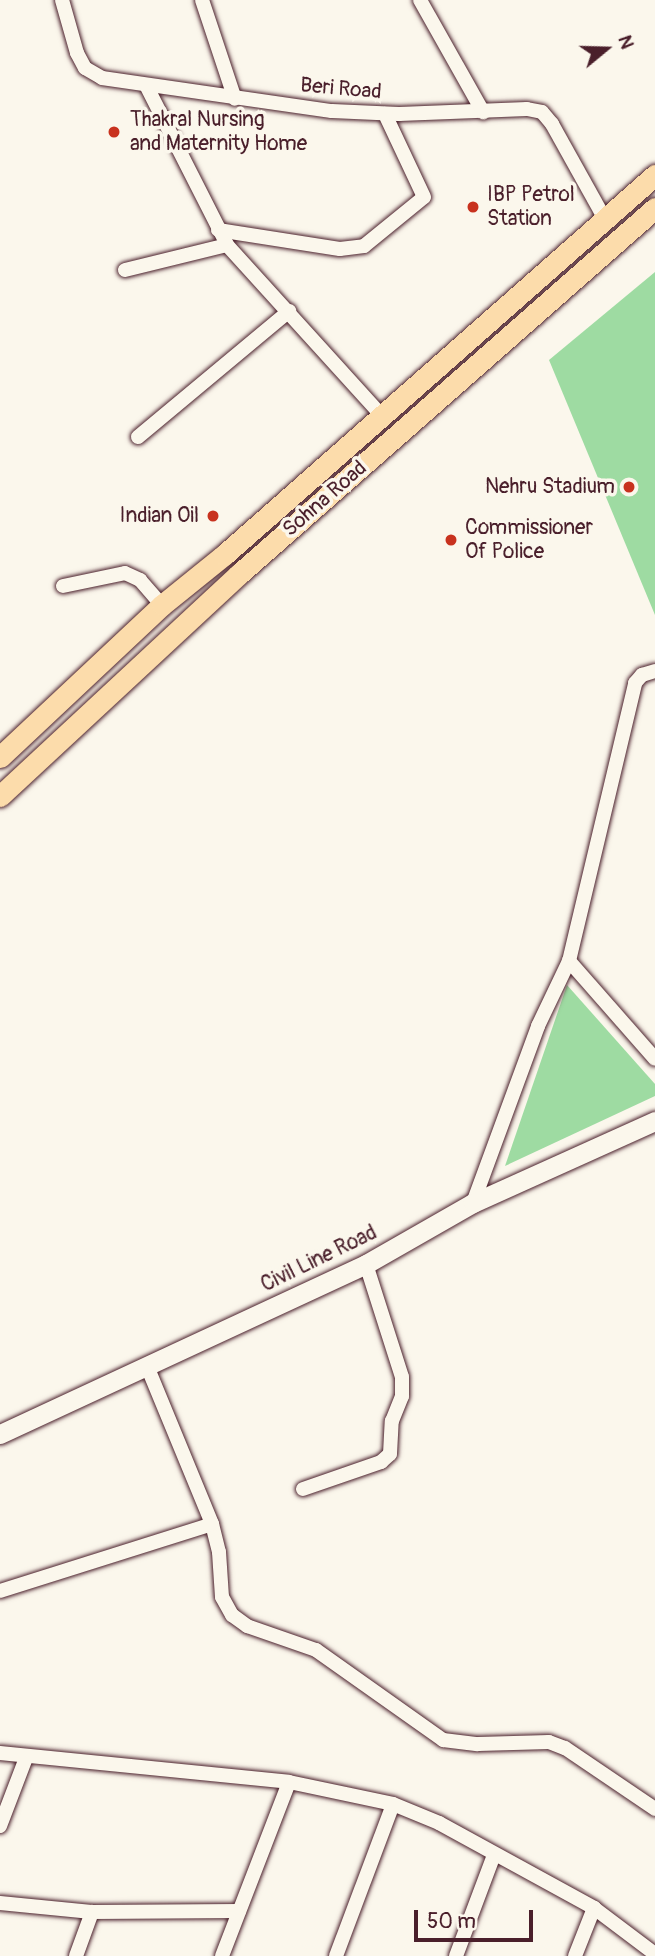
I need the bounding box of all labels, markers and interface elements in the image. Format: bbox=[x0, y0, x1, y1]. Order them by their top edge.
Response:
north arrow bbox=[571, 14, 641, 84]
text: N bbox=[612, 32, 639, 52]
street label: Beri Road bbox=[299, 73, 383, 105]
place label: Thakral Nursing and Maternity Home bbox=[130, 107, 307, 157]
marker: Thakral Nursing and Maternity Home bbox=[104, 122, 124, 142]
place label: IBP Petrol Station bbox=[487, 182, 575, 232]
marker: IBP Petrol Station bbox=[465, 199, 481, 215]
street label: Sohna Road bbox=[278, 456, 372, 542]
place label: Nehru Stadium bbox=[485, 474, 615, 500]
marker: Nehru Stadium bbox=[621, 479, 637, 495]
place label: Indian Oil bbox=[120, 503, 199, 529]
marker: Indian Oil bbox=[205, 508, 221, 524]
place label: Commissioner Of Police bbox=[465, 515, 593, 565]
marker: Commissioner Of Police bbox=[443, 532, 459, 548]
street label: Civil Line Road bbox=[257, 1220, 381, 1298]
scale bar bbox=[417, 1896, 536, 1940]
text: 50 m bbox=[427, 1908, 476, 1935]

